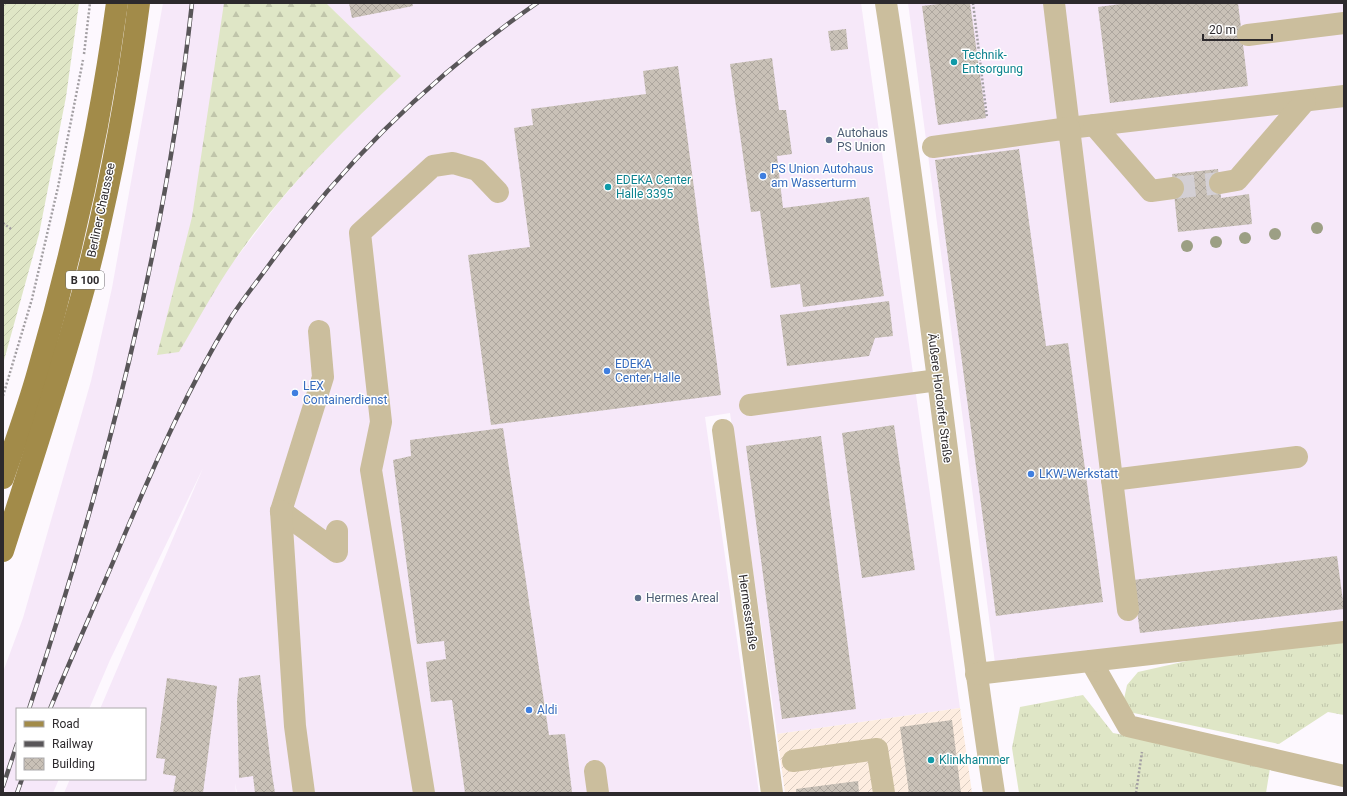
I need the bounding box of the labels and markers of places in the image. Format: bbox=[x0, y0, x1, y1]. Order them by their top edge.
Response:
place label: Technik- Entsorgung bbox=[962, 48, 1023, 76]
marker: Technik- Entsorgung bbox=[949, 57, 959, 67]
place label: Autohaus PS Union bbox=[837, 126, 888, 154]
marker: Autohaus PS Union bbox=[824, 135, 834, 145]
place label: PS Union Autohaus am Wasserturm bbox=[771, 162, 873, 190]
marker: PS Union Autohaus am Wasserturm bbox=[758, 171, 768, 181]
place label: EDEKA Center Halle 3395 bbox=[616, 173, 691, 201]
marker: EDEKA Center Halle 3395 bbox=[603, 182, 613, 192]
place label: EDEKA Center Halle bbox=[615, 357, 680, 385]
marker: EDEKA Center Halle bbox=[602, 366, 612, 376]
place label: LEX Containerdienst bbox=[303, 379, 387, 407]
marker: LEX Containerdienst bbox=[290, 388, 300, 398]
place label: LKW-Werkstatt bbox=[1039, 467, 1118, 481]
marker: LKW-Werkstatt bbox=[1026, 469, 1036, 479]
place label: Hermes Areal bbox=[646, 591, 719, 605]
marker: Hermes Areal bbox=[633, 593, 643, 603]
place label: Aldi bbox=[537, 703, 558, 717]
marker: Aldi bbox=[524, 705, 534, 715]
place label: Klinkhammer bbox=[939, 753, 1010, 767]
marker: Klinkhammer bbox=[926, 755, 936, 765]

